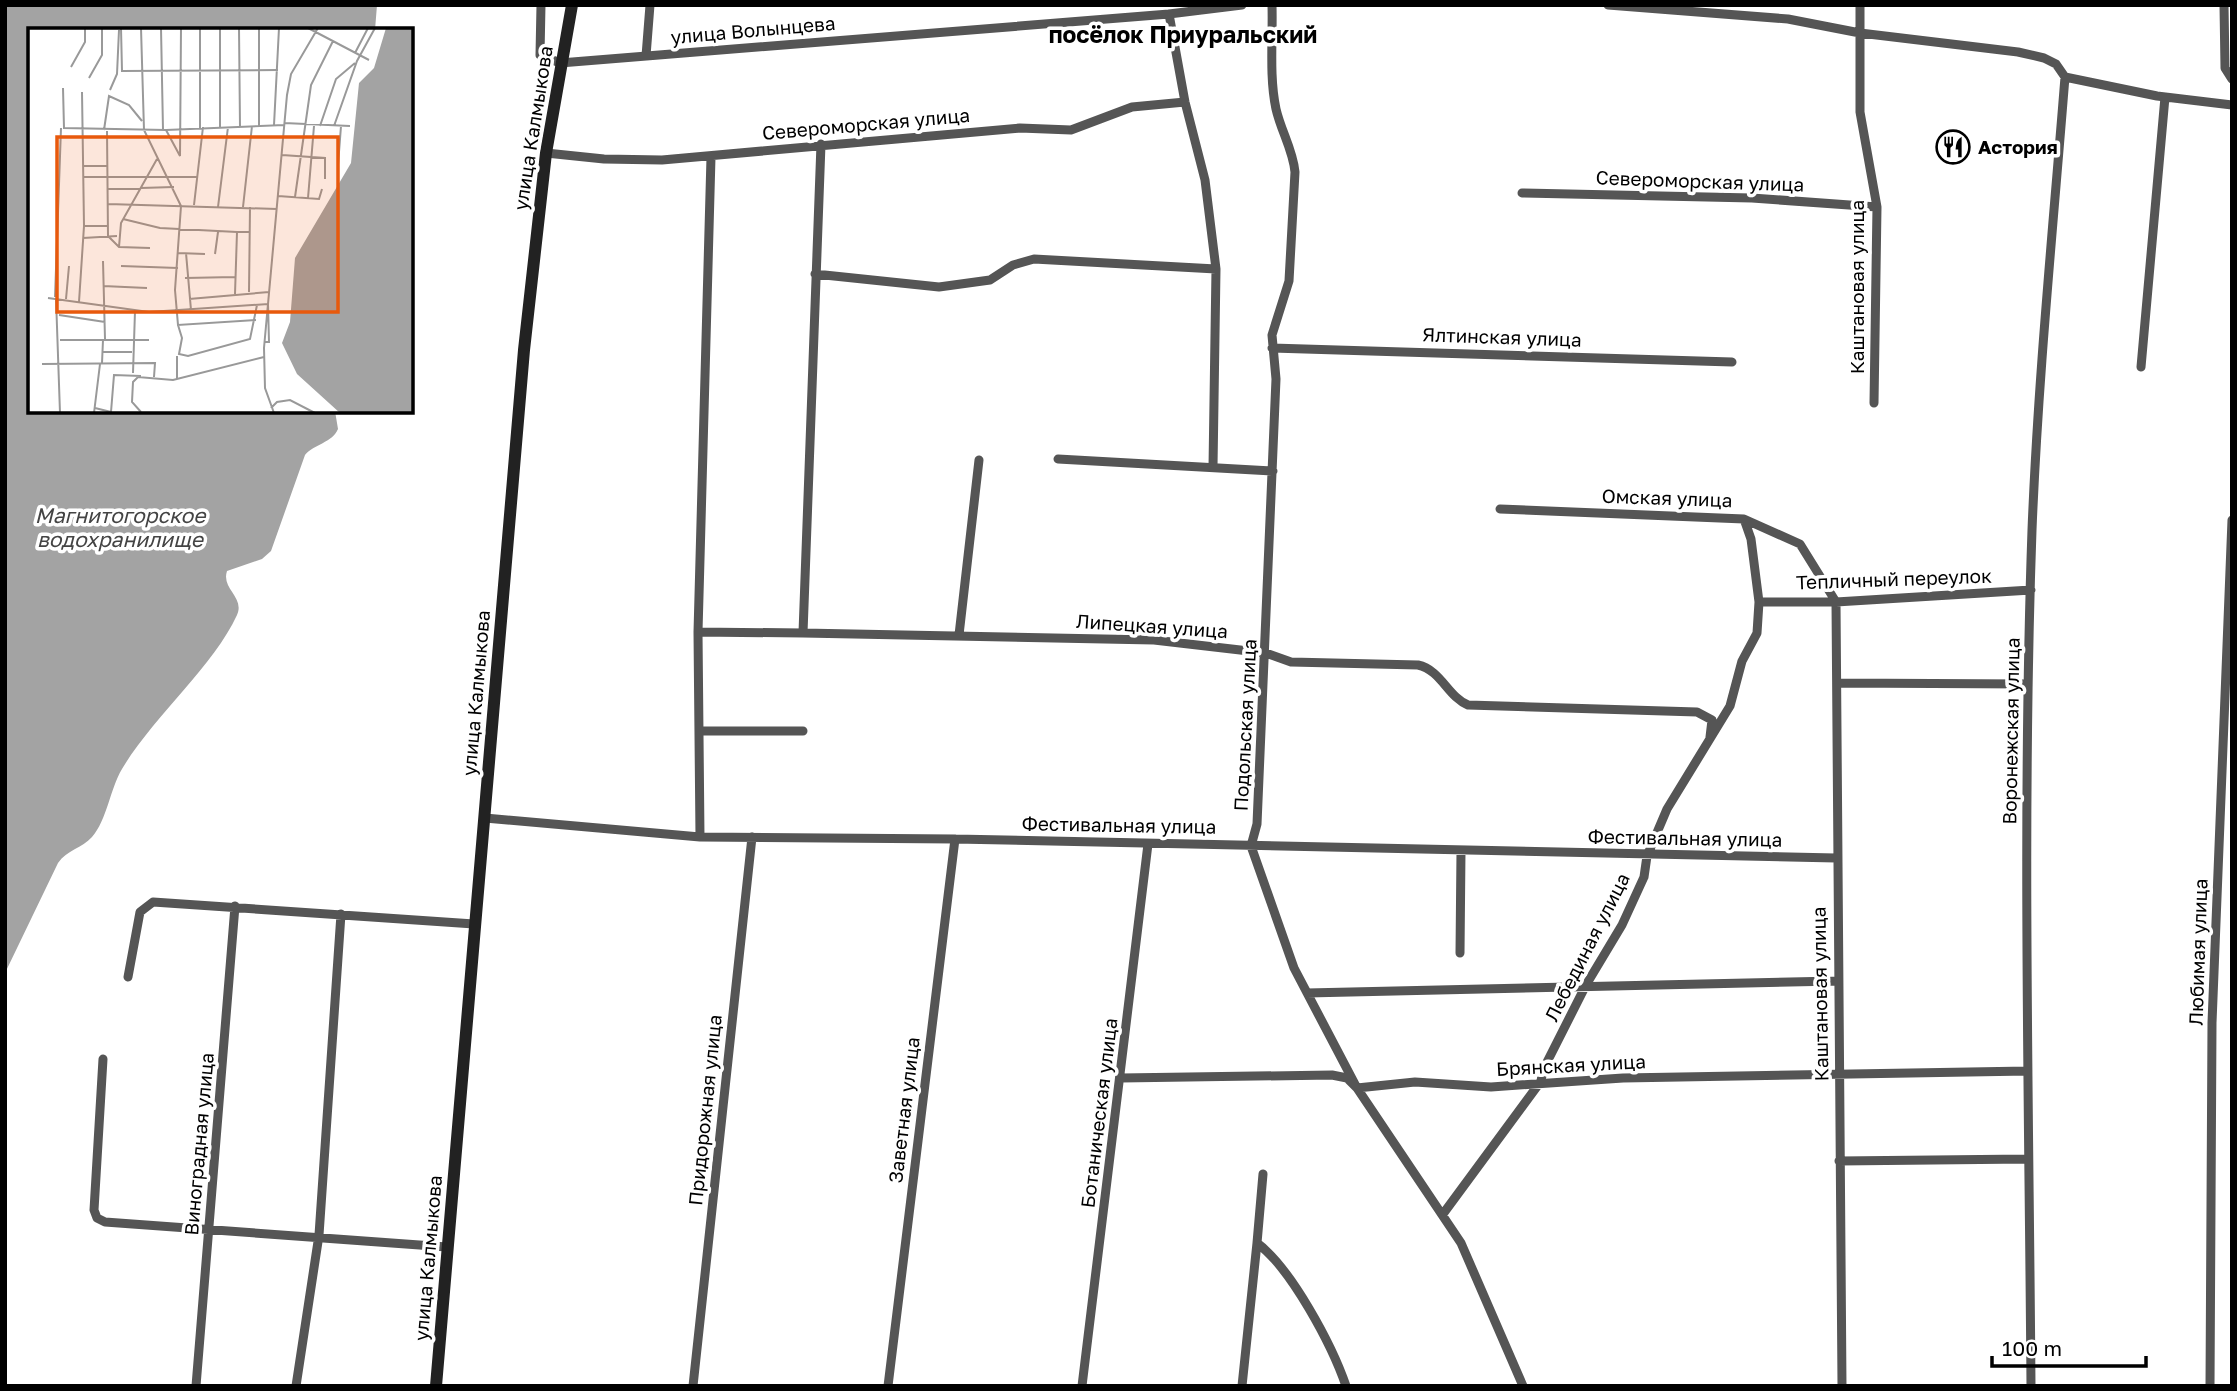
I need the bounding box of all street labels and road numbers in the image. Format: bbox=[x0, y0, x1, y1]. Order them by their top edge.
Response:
street label: улица Волынцева bbox=[670, 11, 836, 48]
street label: улица Калмыкова bbox=[508, 44, 557, 212]
street label: Североморская улица bbox=[761, 103, 971, 144]
street label: Североморская улица bbox=[1595, 165, 1805, 196]
street label: Каштановая улица bbox=[1845, 200, 1868, 374]
street label: Ялтинская улица bbox=[1422, 322, 1582, 351]
street label: Омская улица bbox=[1601, 484, 1733, 511]
street label: Тепличный переулок bbox=[1796, 564, 1992, 593]
street label: улица Калмыкова bbox=[457, 609, 494, 777]
street label: Липецкая улица bbox=[1075, 609, 1229, 642]
street label: Воронежская улица bbox=[1997, 637, 2024, 825]
street label: Подольская улица bbox=[1229, 638, 1260, 812]
street label: Фестивальная улица bbox=[1021, 811, 1217, 838]
street label: Фестивальная улица bbox=[1587, 824, 1783, 851]
street label: Лебединая улица bbox=[1539, 869, 1634, 1025]
street label: Любимая улица bbox=[2183, 878, 2212, 1026]
street label: Каштановая улица bbox=[1806, 907, 1833, 1082]
street label: Придорожная улица bbox=[683, 1013, 726, 1207]
street label: Ботаническая улица bbox=[1075, 1017, 1122, 1209]
street label: Заветная улица bbox=[883, 1035, 924, 1184]
street label: Брянская улица bbox=[1496, 1049, 1646, 1080]
street label: Виноградная улица bbox=[179, 1052, 218, 1236]
street label: улица Калмыкова bbox=[409, 1174, 446, 1342]

